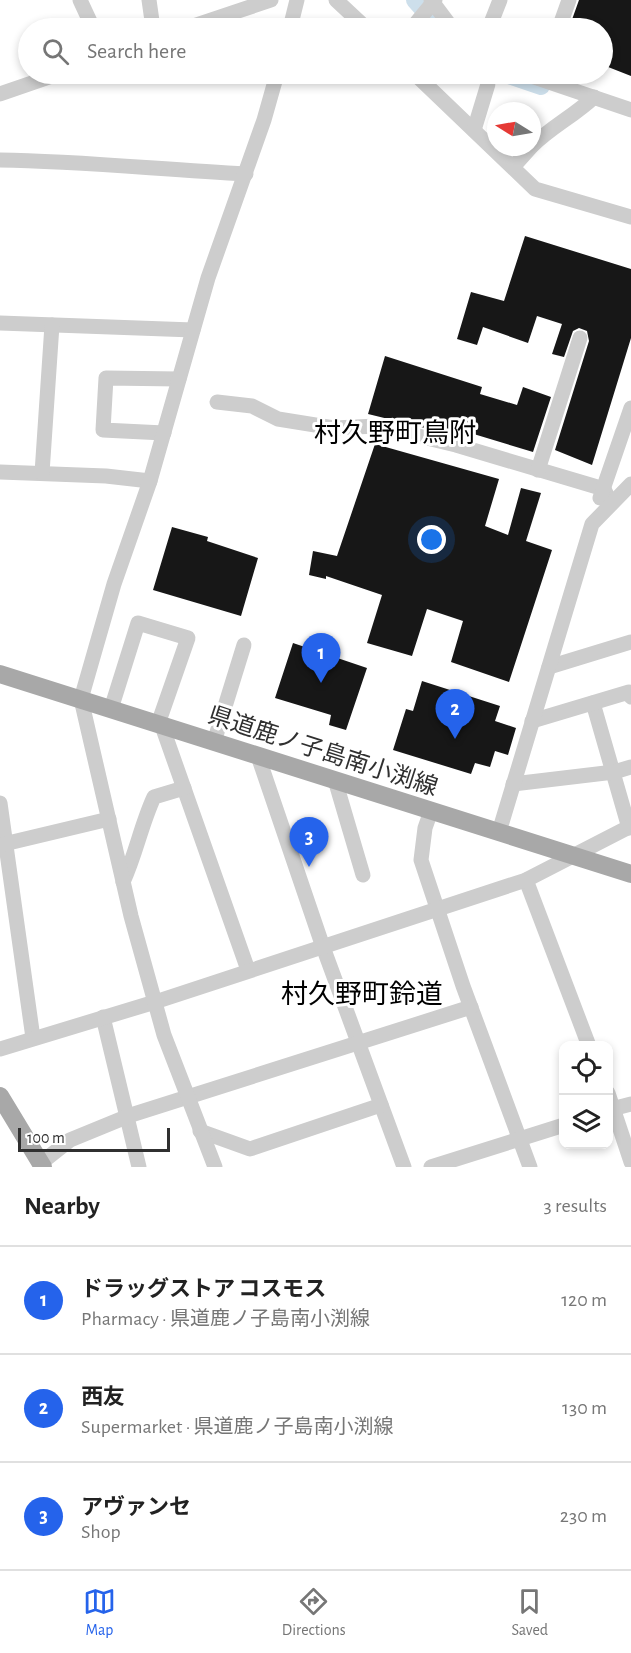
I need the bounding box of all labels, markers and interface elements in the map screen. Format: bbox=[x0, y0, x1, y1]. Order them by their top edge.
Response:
search box bbox=[18, 18, 613, 84]
icon: search bbox=[39, 35, 72, 68]
text: Search here bbox=[87, 40, 186, 62]
north arrow bbox=[487, 102, 541, 156]
district label: 村久野町鳥附 bbox=[314, 419, 476, 447]
your location bbox=[417, 525, 446, 554]
pin: 1 bbox=[302, 634, 340, 683]
pin: 2 bbox=[436, 690, 474, 739]
street label: 県道鹿ノ子島南小渕線 bbox=[205, 702, 441, 800]
pin: 3 bbox=[290, 818, 328, 867]
district label: 村久野町鈴道 bbox=[281, 980, 443, 1008]
map controls bbox=[559, 1041, 613, 1149]
button: locate bbox=[559, 1041, 613, 1095]
button: layers bbox=[559, 1095, 613, 1149]
scale bar bbox=[18, 1125, 170, 1152]
text: 100 m bbox=[27, 1130, 65, 1146]
text: Nearby bbox=[24, 1193, 100, 1219]
text: 3 results bbox=[543, 1196, 607, 1216]
text: ドラッグストア コスモス bbox=[81, 1278, 326, 1300]
text: 1 bbox=[40, 1290, 47, 1310]
text: 120 m bbox=[561, 1290, 607, 1310]
text: Pharmacy · 県道鹿ノ子島南小渕線 bbox=[81, 1309, 370, 1329]
text: 西友 bbox=[81, 1386, 125, 1408]
text: 2 bbox=[39, 1398, 48, 1418]
text: 130 m bbox=[562, 1398, 607, 1418]
text: Supermarket · 県道鹿ノ子島南小渕線 bbox=[81, 1417, 394, 1437]
text: アヴァンセ bbox=[81, 1496, 191, 1518]
text: 3 bbox=[39, 1506, 48, 1526]
text: 230 m bbox=[560, 1506, 607, 1526]
text: Shop bbox=[81, 1522, 121, 1542]
tab: Map bbox=[83, 1585, 116, 1640]
tab: Directions bbox=[282, 1585, 346, 1640]
tab: Saved bbox=[511, 1585, 548, 1640]

